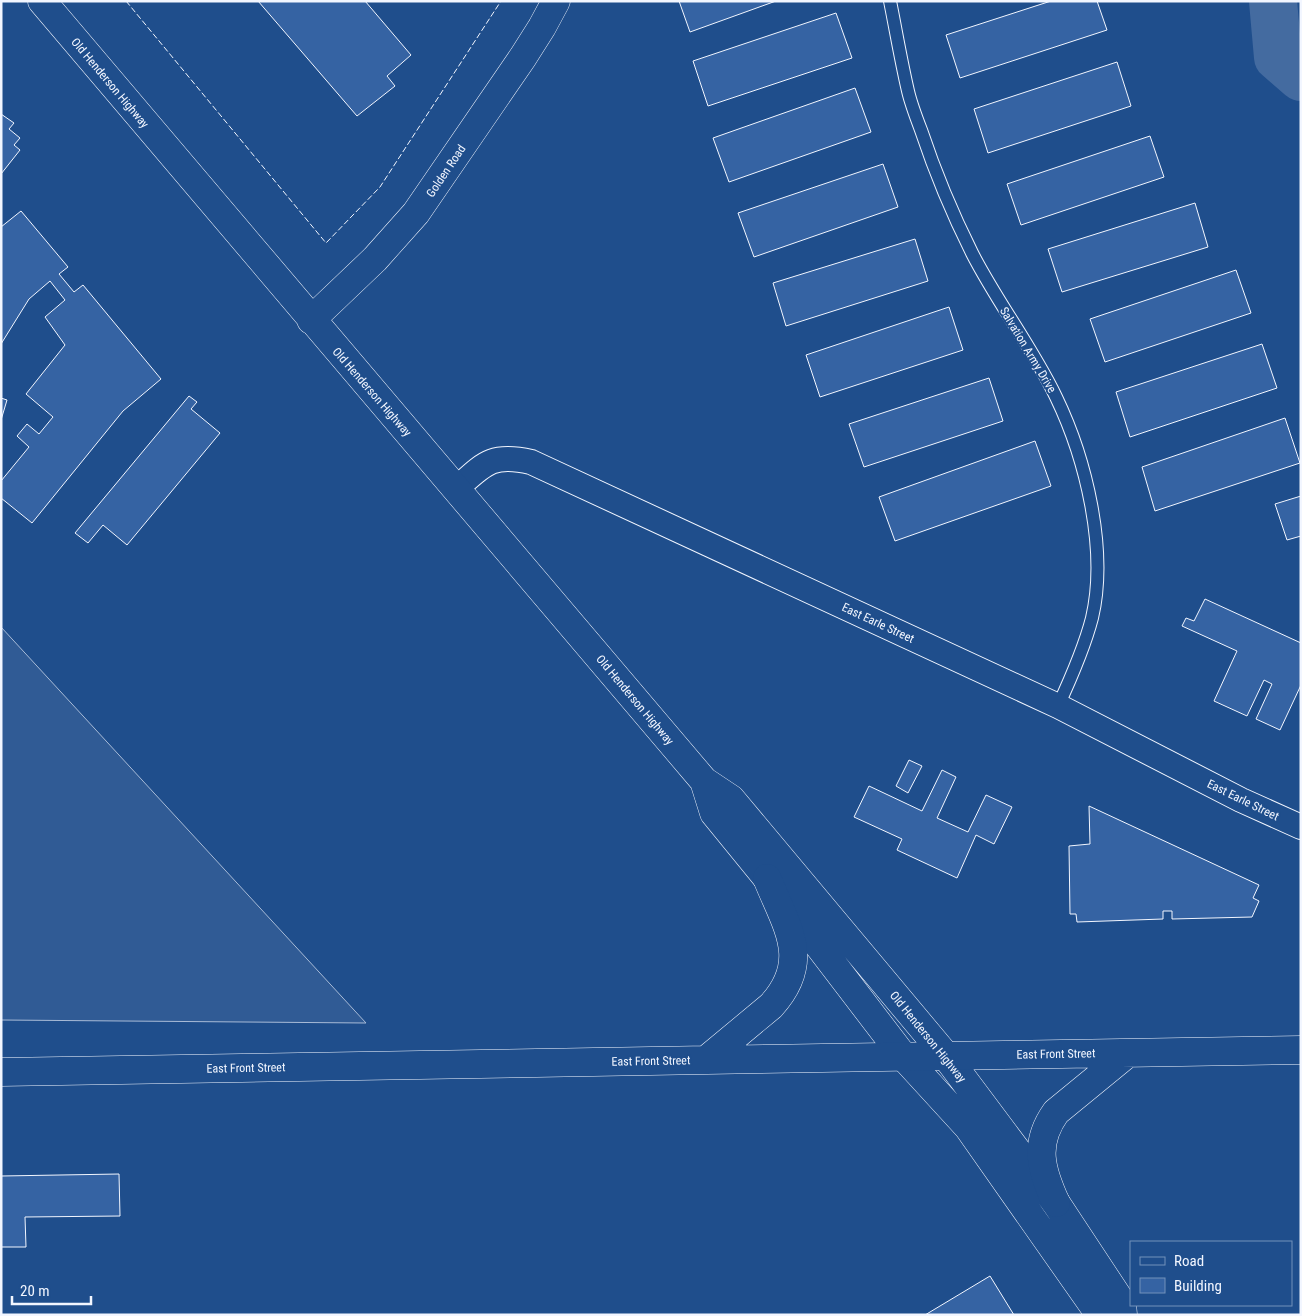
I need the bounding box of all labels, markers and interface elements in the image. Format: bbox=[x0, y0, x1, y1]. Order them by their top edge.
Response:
street label: Old Henderson Highway bbox=[68, 35, 152, 131]
street label: Golden Road bbox=[423, 142, 469, 200]
street label: Salvation Army Drive bbox=[997, 305, 1059, 396]
street label: Old Henderson Highway bbox=[330, 345, 414, 439]
street label: East Earle Street bbox=[840, 600, 917, 646]
street label: Old Henderson Highway bbox=[593, 652, 677, 748]
street label: East Earle Street bbox=[1205, 777, 1282, 824]
street label: Old Henderson Highway bbox=[887, 989, 969, 1085]
street label: East Front Street bbox=[1016, 1046, 1096, 1062]
street label: East Front Street bbox=[611, 1053, 691, 1069]
street label: East Front Street bbox=[206, 1060, 286, 1076]
legend bbox=[1130, 1241, 1292, 1306]
text: Road bbox=[1174, 1252, 1204, 1270]
scale bar bbox=[12, 1274, 91, 1306]
text: Building bbox=[1174, 1277, 1222, 1295]
text: 20 m bbox=[20, 1282, 50, 1300]

